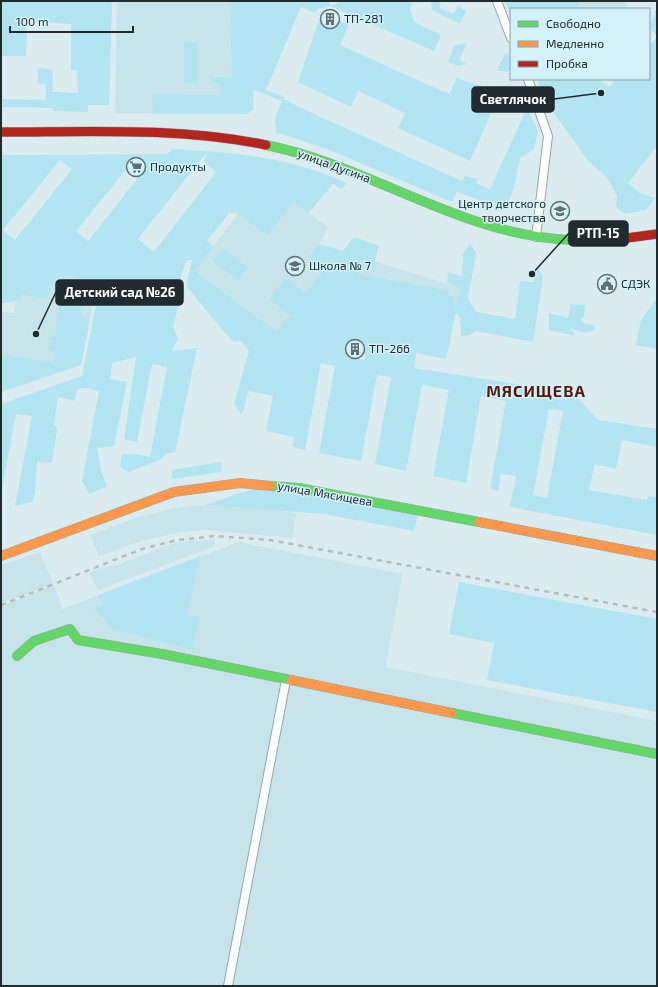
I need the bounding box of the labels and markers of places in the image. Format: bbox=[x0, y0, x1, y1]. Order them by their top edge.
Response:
building icon: ТП-281 bbox=[319, 8, 341, 30]
place label: ТП-281 bbox=[344, 11, 383, 25]
callout: Светлячок bbox=[472, 87, 554, 112]
supermarket icon: Продукты bbox=[125, 156, 147, 178]
place label: Продукты bbox=[150, 159, 206, 174]
place label: Центр детского творчества bbox=[458, 196, 546, 224]
school or university icon: Центр детского творчества bbox=[549, 200, 571, 222]
callout: РТП-15 bbox=[569, 221, 628, 246]
school or university icon: Школа № 7 bbox=[284, 255, 306, 277]
place label: Школа № 7 bbox=[309, 258, 371, 272]
public building icon: СДЭК bbox=[596, 273, 618, 295]
place label: СДЭК bbox=[621, 276, 650, 290]
callout: Детский сад №26 bbox=[56, 280, 183, 305]
building icon: ТП-266 bbox=[344, 338, 366, 360]
place label: ТП-266 bbox=[369, 341, 410, 355]

